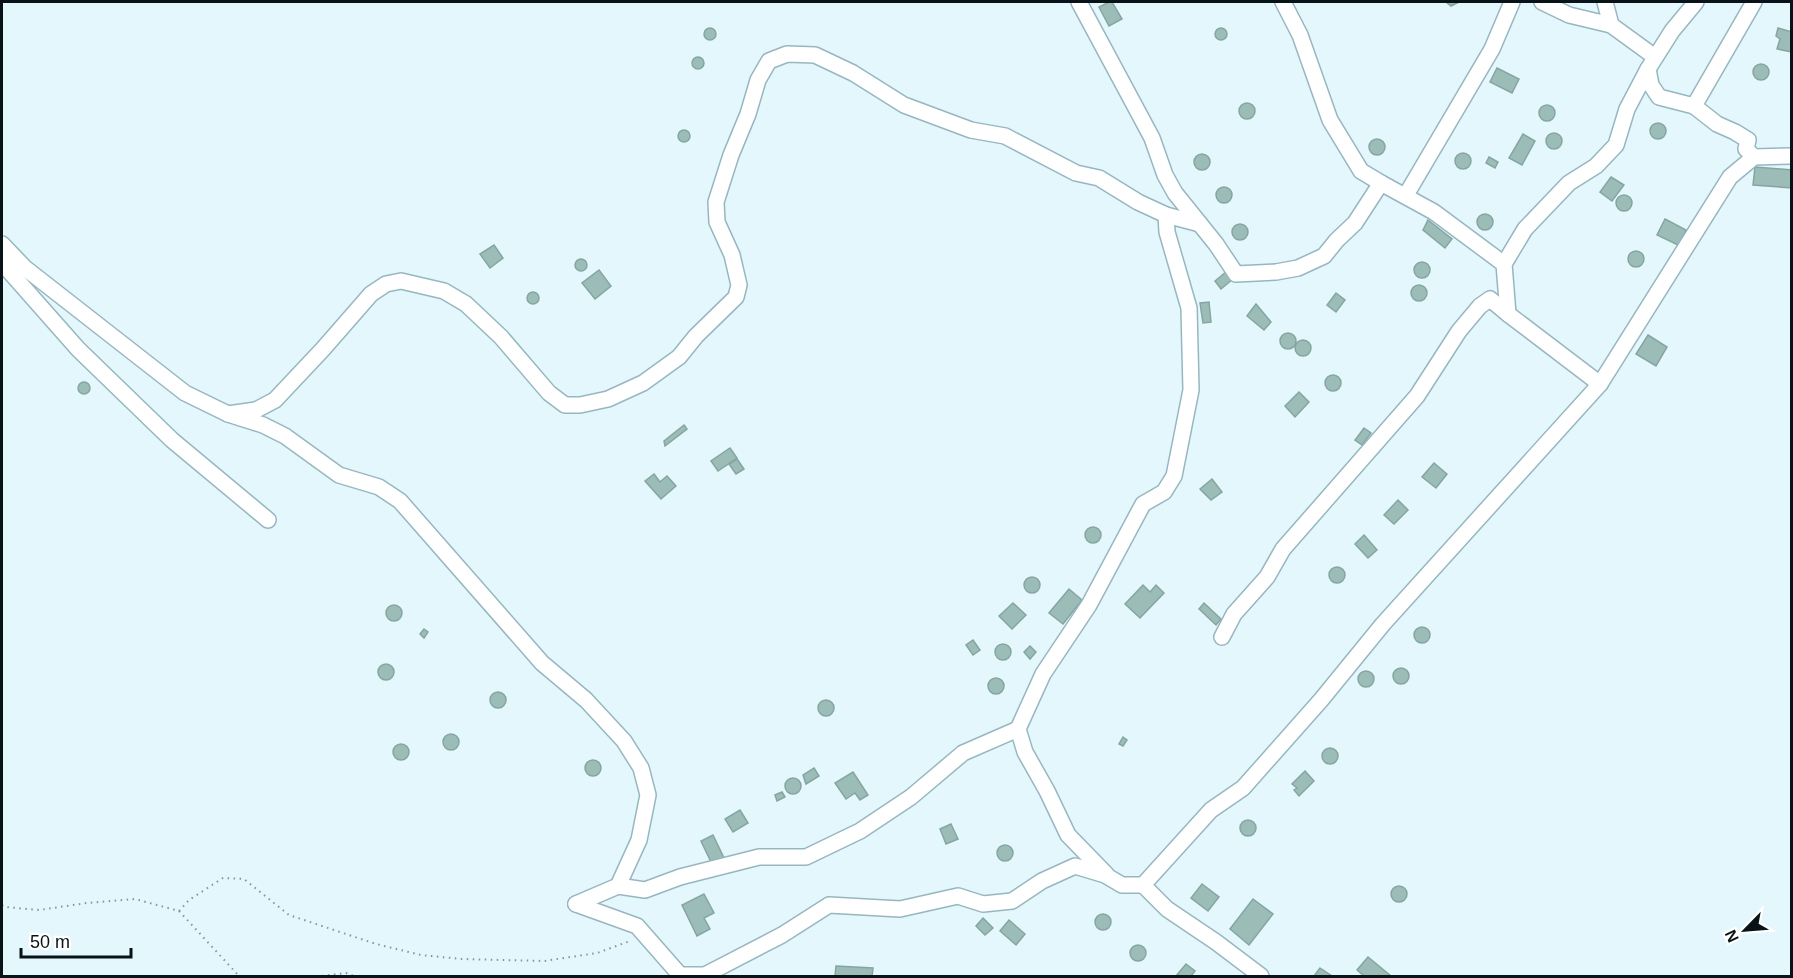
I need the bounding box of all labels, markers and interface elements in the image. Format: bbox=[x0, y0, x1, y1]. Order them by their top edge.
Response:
north arrow bbox=[1715, 900, 1775, 960]
scale bar bbox=[21, 921, 130, 959]
text: N bbox=[1722, 927, 1742, 945]
text: 50 m bbox=[30, 932, 70, 952]

